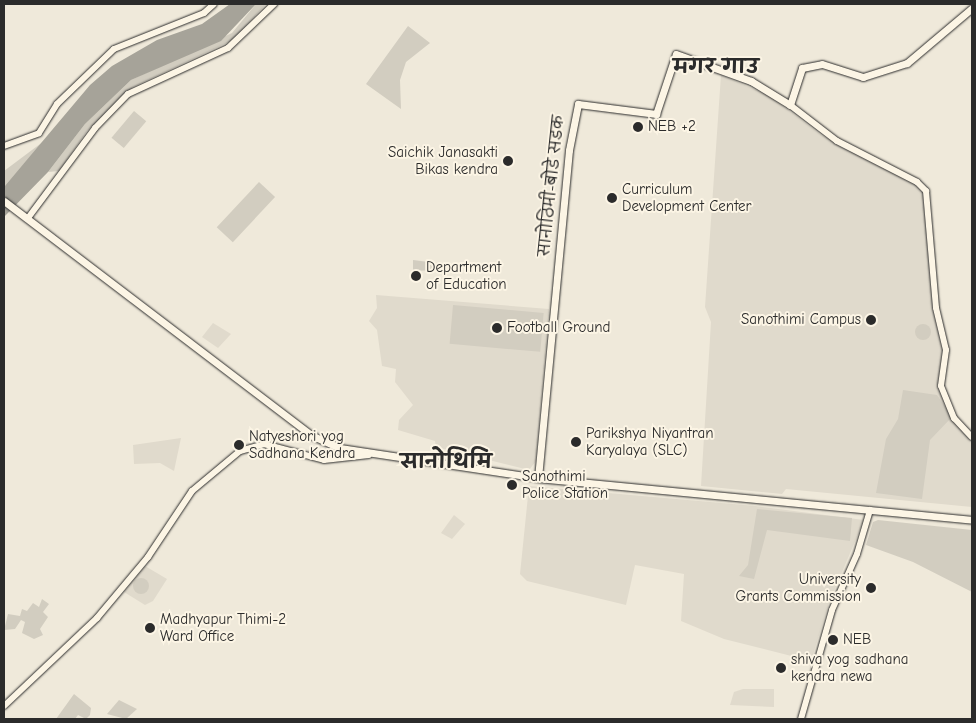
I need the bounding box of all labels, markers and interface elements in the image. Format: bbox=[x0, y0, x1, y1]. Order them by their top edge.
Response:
district label: मगर गाउ bbox=[673, 54, 759, 78]
street label: सानोठिमी-बोडे सडक bbox=[536, 115, 568, 257]
place label: NEB +2 bbox=[648, 118, 696, 136]
marker: NEB +2 bbox=[632, 121, 644, 133]
place label: Saichik Janasakti Bikas kendra bbox=[388, 143, 498, 178]
marker: Saichik Janasakti Bikas kendra bbox=[502, 155, 514, 167]
place label: Curriculum Development Center bbox=[622, 180, 751, 215]
marker: Curriculum Development Center bbox=[606, 192, 618, 204]
place label: Department of Education bbox=[426, 258, 507, 293]
marker: Department of Education bbox=[410, 270, 422, 282]
place label: Sanothimi Campus bbox=[741, 311, 861, 329]
marker: Sanothimi Campus bbox=[865, 314, 877, 326]
place label: Football Ground bbox=[507, 319, 610, 337]
marker: Football Ground bbox=[491, 322, 503, 334]
place label: Parikshya Niyantran Karyalaya (SLC) bbox=[586, 424, 713, 459]
place label: Natyeshori yog Sadhana Kendra bbox=[249, 427, 355, 462]
marker: Parikshya Niyantran Karyalaya (SLC) bbox=[570, 436, 582, 448]
marker: Natyeshori yog Sadhana Kendra bbox=[233, 439, 245, 451]
district label: सानोथिमि bbox=[400, 449, 492, 473]
place label: Sanothimi Police Station bbox=[522, 467, 608, 502]
marker: Sanothimi Police Station bbox=[506, 479, 518, 491]
place label: University Grants Commission bbox=[736, 570, 861, 605]
marker: University Grants Commission bbox=[865, 582, 877, 594]
place label: Madhyapur Thimi-2 Ward Office bbox=[160, 610, 286, 645]
marker: Madhyapur Thimi-2 Ward Office bbox=[144, 622, 156, 634]
place label: NEB bbox=[843, 631, 871, 649]
marker: NEB bbox=[827, 634, 839, 646]
place label: shiva yog sadhana kendra newa bbox=[791, 650, 908, 685]
marker: shiva yog sadhana kendra newa bbox=[775, 662, 787, 674]

